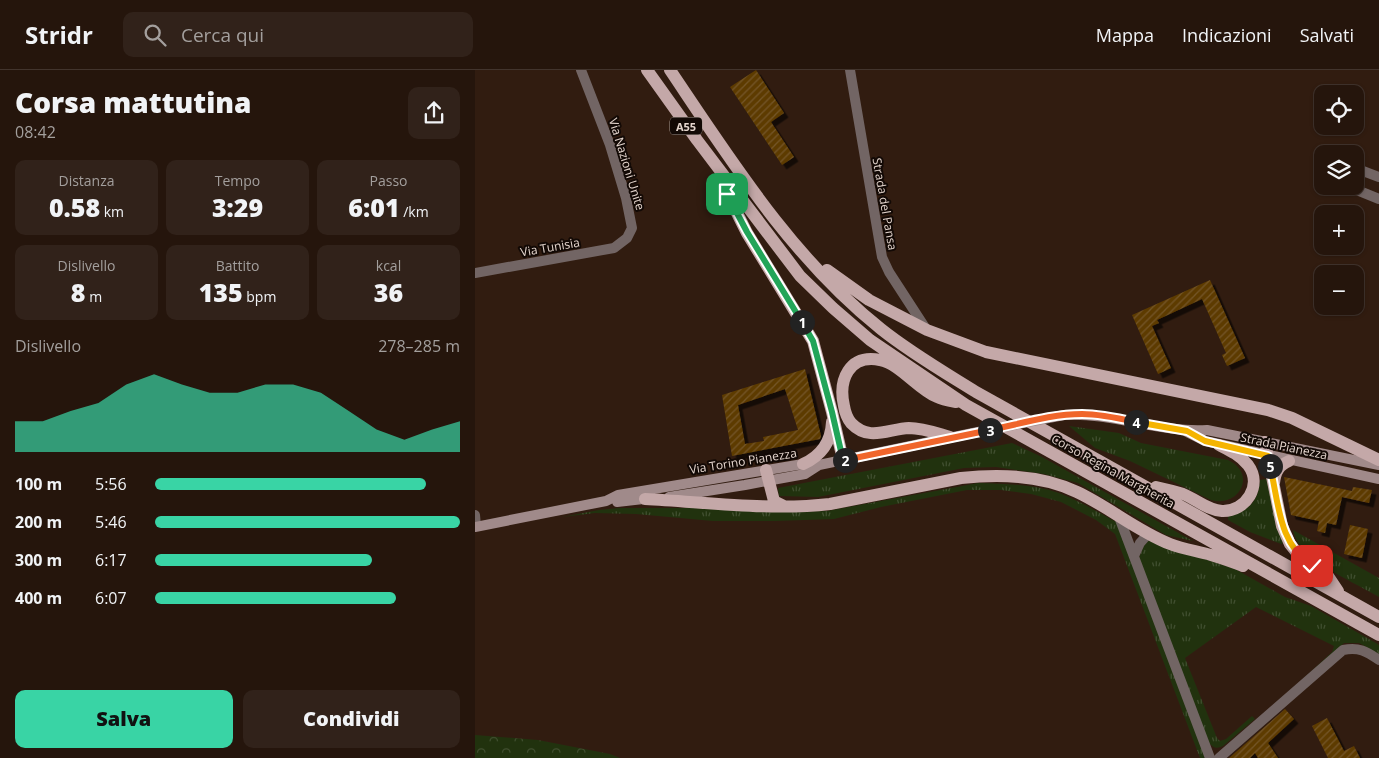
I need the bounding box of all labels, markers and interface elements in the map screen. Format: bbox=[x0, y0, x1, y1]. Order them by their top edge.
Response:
search box bbox=[123, 12, 473, 57]
text: Stridr bbox=[25, 18, 93, 51]
icon: search bbox=[141, 21, 169, 49]
text: Cerca qui bbox=[181, 22, 264, 48]
text: Mappa bbox=[1096, 23, 1154, 47]
text: Indicazioni bbox=[1182, 23, 1272, 47]
text: Salvati bbox=[1300, 23, 1354, 47]
text: Corsa mattutina bbox=[15, 83, 252, 121]
map controls bbox=[1314, 85, 1364, 315]
button: locate bbox=[1314, 85, 1364, 135]
button: share bbox=[408, 87, 460, 139]
street label: Via Nazioni Unite bbox=[605, 116, 649, 212]
road number: A55 bbox=[670, 118, 702, 134]
text: 08:42 bbox=[15, 121, 56, 143]
button: layers bbox=[1314, 145, 1364, 195]
street label: Strada del Pansa bbox=[869, 157, 901, 251]
text: Distanza bbox=[58, 171, 115, 190]
text: Tempo bbox=[215, 171, 260, 190]
text: Passo bbox=[370, 171, 407, 190]
pin bbox=[706, 173, 748, 215]
icon: arrive bbox=[713, 180, 741, 208]
text: 0.58 bbox=[49, 190, 100, 224]
text: 3:29 bbox=[212, 190, 263, 224]
text: 6:01 bbox=[348, 190, 400, 224]
text: km bbox=[100, 202, 124, 221]
text: /km bbox=[400, 202, 429, 221]
button: + bbox=[1314, 205, 1364, 255]
street label: Via Tunisia bbox=[519, 233, 581, 261]
text: Dislivello bbox=[58, 256, 115, 275]
text: Battito bbox=[216, 256, 259, 275]
text: kcal bbox=[376, 256, 401, 275]
button: − bbox=[1314, 265, 1364, 315]
text: 8 bbox=[71, 275, 86, 309]
text: 135 bbox=[199, 275, 243, 309]
text: 36 bbox=[374, 275, 403, 309]
text: m bbox=[86, 287, 102, 306]
text: bpm bbox=[243, 287, 276, 306]
pin: 1 bbox=[789, 310, 815, 334]
text: 1 bbox=[798, 313, 807, 332]
text: Dislivello bbox=[15, 335, 81, 357]
text: 278–285 m bbox=[378, 335, 460, 357]
pin: 4 bbox=[1123, 410, 1149, 434]
text: 4 bbox=[1132, 413, 1141, 432]
pin: 3 bbox=[977, 418, 1003, 442]
text: 3 bbox=[986, 421, 995, 440]
street label: Strada Pianezza bbox=[1239, 428, 1329, 464]
street label: Corso Regina Margherita bbox=[1048, 430, 1178, 512]
street label: Via Torino Pianezza bbox=[688, 444, 798, 478]
pin: 2 bbox=[833, 448, 857, 472]
text: 2 bbox=[841, 451, 850, 470]
pin: 5 bbox=[1257, 454, 1283, 478]
text: 5 bbox=[1266, 457, 1275, 476]
text: 100 m bbox=[15, 473, 62, 495]
text: 5:56 bbox=[95, 473, 127, 495]
text: 200 m bbox=[15, 511, 62, 533]
text: 5:46 bbox=[95, 511, 127, 533]
pin bbox=[1291, 545, 1333, 587]
text: 300 m bbox=[15, 549, 62, 571]
text: 6:17 bbox=[95, 549, 127, 571]
icon: check bbox=[1298, 552, 1326, 580]
text: 400 m bbox=[15, 587, 62, 609]
text: 6:07 bbox=[95, 587, 127, 609]
button: Salva bbox=[15, 690, 233, 748]
button: Condividi bbox=[243, 690, 460, 748]

